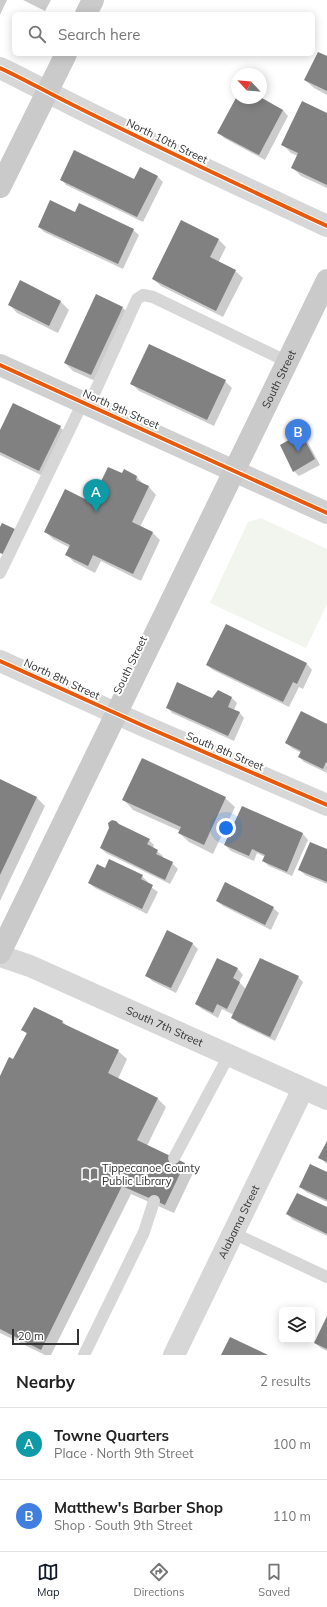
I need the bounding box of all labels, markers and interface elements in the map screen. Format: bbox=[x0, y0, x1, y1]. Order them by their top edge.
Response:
search box bbox=[12, 12, 315, 56]
icon: search bbox=[26, 23, 48, 45]
text: Search here bbox=[58, 25, 140, 44]
north arrow bbox=[231, 68, 267, 104]
street label: North 10th Street bbox=[124, 115, 210, 167]
street label: South Street bbox=[259, 348, 299, 411]
street label: North 9th Street bbox=[81, 386, 161, 432]
pin: B bbox=[285, 419, 311, 452]
pin: A bbox=[83, 479, 109, 512]
street label: South Street bbox=[110, 633, 150, 696]
street label: North 8th Street bbox=[22, 655, 102, 703]
street label: South 8th Street bbox=[184, 728, 266, 774]
your location bbox=[216, 818, 236, 838]
street label: South 7th Street bbox=[124, 1003, 205, 1050]
place label: Tippecanoe County Public Library bbox=[102, 1161, 200, 1188]
library icon: Tippecanoe County Public Library bbox=[81, 1165, 99, 1183]
street label: Alabama Street bbox=[215, 1183, 262, 1261]
map controls bbox=[279, 1307, 315, 1343]
button: layers bbox=[279, 1307, 315, 1343]
scale bar bbox=[12, 1327, 79, 1346]
text: 20 m bbox=[18, 1329, 44, 1343]
text: Nearby bbox=[16, 1371, 75, 1392]
text: 2 results bbox=[260, 1373, 311, 1389]
text: Towne Quarters bbox=[54, 1426, 169, 1445]
text: A bbox=[24, 1436, 34, 1452]
text: 100 m bbox=[273, 1436, 311, 1452]
text: Place · North 9th Street bbox=[54, 1445, 194, 1461]
text: Matthew's Barber Shop bbox=[54, 1498, 223, 1517]
text: B bbox=[25, 1508, 33, 1524]
text: 110 m bbox=[273, 1508, 311, 1524]
text: Shop · South 9th Street bbox=[54, 1517, 193, 1533]
tab: Map bbox=[37, 1561, 60, 1599]
tab: Directions bbox=[134, 1561, 184, 1599]
tab: Saved bbox=[258, 1561, 290, 1599]

